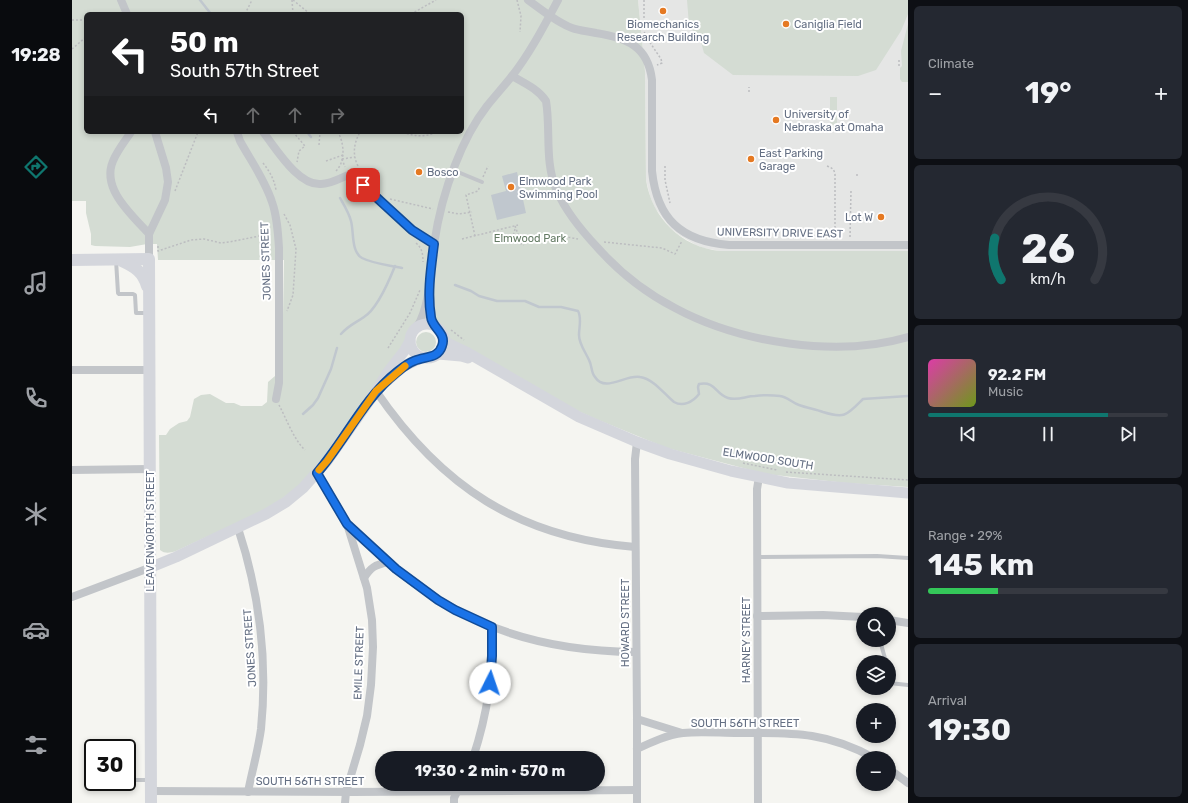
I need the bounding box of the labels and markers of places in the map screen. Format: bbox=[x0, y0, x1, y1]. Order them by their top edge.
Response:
marker: Biomechanics Research Building bbox=[658, 6, 668, 16]
place label: Biomechanics Research Building bbox=[617, 18, 709, 44]
place label: Caniglia Field bbox=[794, 18, 862, 31]
marker: Caniglia Field bbox=[781, 19, 791, 29]
place label: University of Nebraska at Omaha bbox=[784, 108, 884, 134]
marker: University of Nebraska at Omaha bbox=[771, 115, 781, 125]
place label: East Parking Garage bbox=[759, 147, 823, 173]
marker: East Parking Garage bbox=[746, 154, 756, 164]
place label: Bosco bbox=[427, 166, 459, 179]
marker: Bosco bbox=[414, 167, 424, 177]
pin bbox=[346, 168, 380, 202]
place label: Elmwood Park Swimming Pool bbox=[519, 175, 598, 201]
marker: Elmwood Park Swimming Pool bbox=[506, 182, 516, 192]
place label: Lot W bbox=[845, 211, 873, 224]
marker: Lot W bbox=[876, 212, 886, 222]

